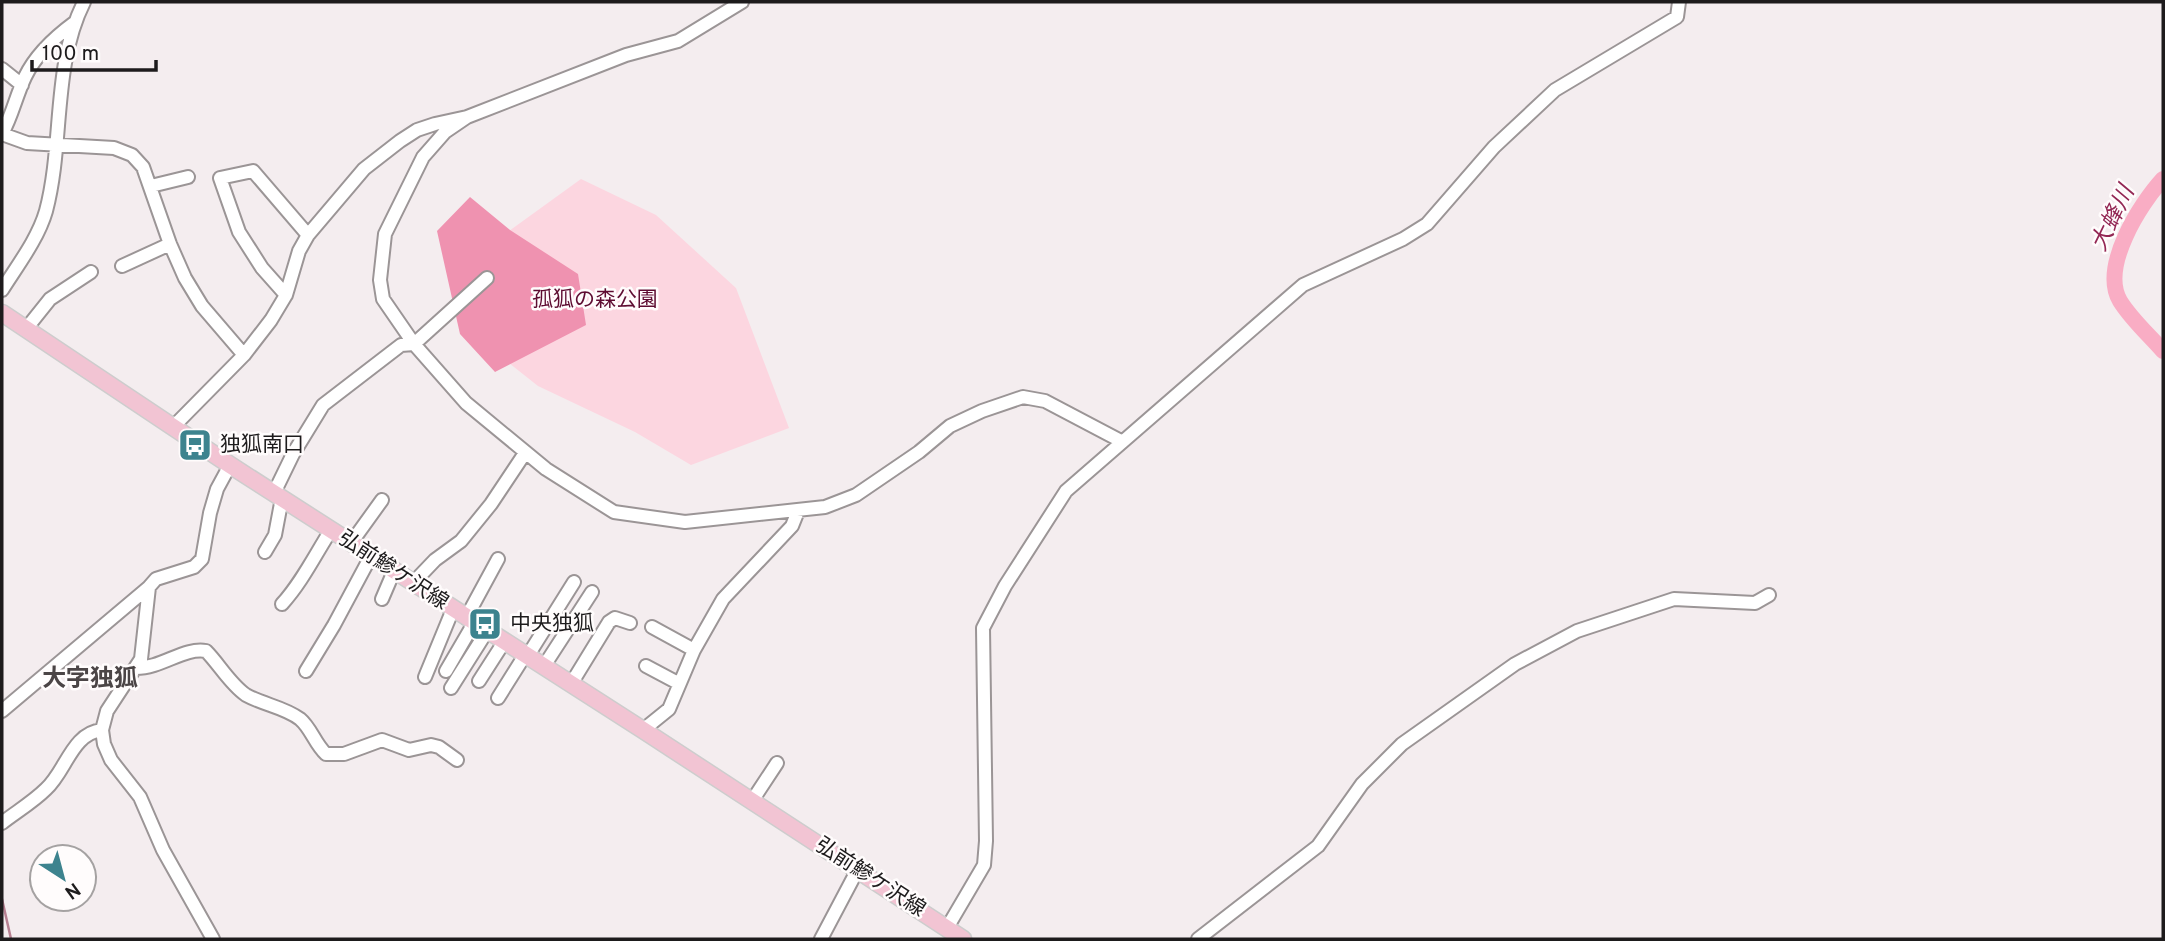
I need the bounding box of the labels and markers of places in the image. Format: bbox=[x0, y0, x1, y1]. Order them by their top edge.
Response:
bus stop icon: 独狐南口 bbox=[176, 426, 214, 464]
place label: 独狐南口 bbox=[220, 432, 304, 459]
bus stop icon: 中央独狐 bbox=[466, 605, 504, 643]
place label: 中央独狐 bbox=[510, 611, 594, 638]

